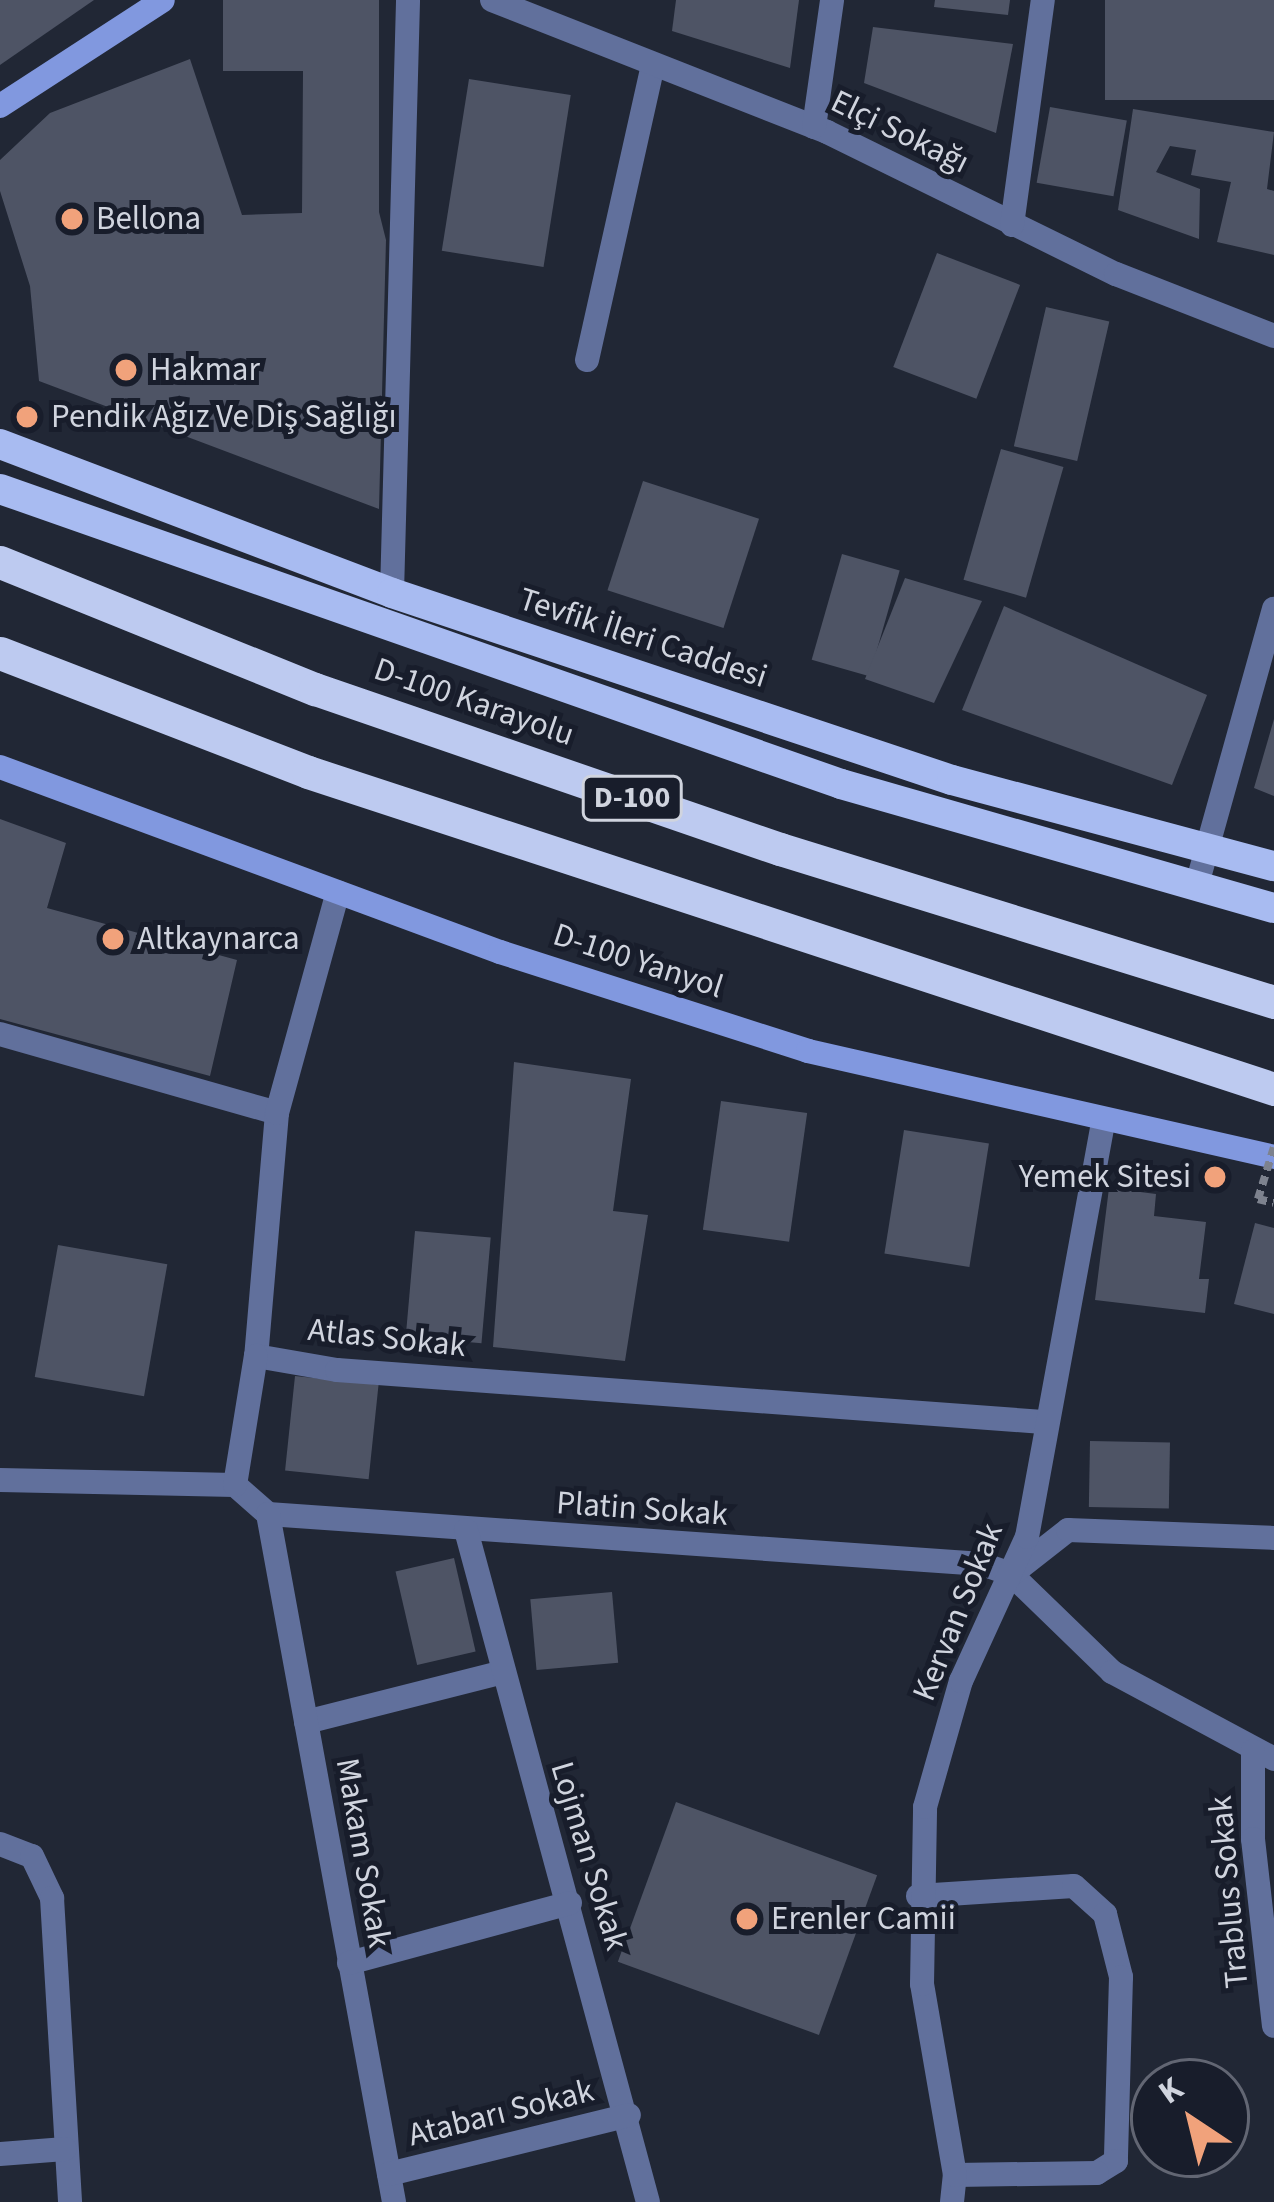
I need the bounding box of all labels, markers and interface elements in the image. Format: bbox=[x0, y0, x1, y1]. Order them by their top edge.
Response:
street label: Elçi Sokağı bbox=[825, 82, 975, 182]
place label: Bellona bbox=[96, 199, 201, 239]
marker: Bellona bbox=[59, 206, 85, 232]
place label: Hakmar bbox=[150, 350, 260, 390]
marker: Hakmar bbox=[113, 357, 139, 383]
place label: Pendi̇k Ağız Ve Diş Sağlığı bbox=[51, 397, 397, 437]
marker: Pendi̇k Ağız Ve Diş Sağlığı bbox=[14, 404, 40, 430]
street label: Tevfik İleri Caddesi bbox=[514, 579, 772, 697]
street label: D-100 Karayolu bbox=[369, 649, 579, 755]
road number: D-100 bbox=[581, 774, 683, 822]
street label: D-100 Yanyol bbox=[548, 915, 728, 1007]
place label: Altkaynarca bbox=[137, 919, 300, 959]
marker: Altkaynarca bbox=[100, 926, 126, 952]
place label: Yemek Sitesi bbox=[1019, 1157, 1191, 1197]
marker: Yemek Sitesi bbox=[1202, 1164, 1228, 1190]
street label: Atlas Sokak bbox=[306, 1310, 468, 1366]
street label: Platin Sokak bbox=[555, 1483, 729, 1535]
street label: Kervan Sokak bbox=[904, 1517, 1012, 1707]
street label: Makam Sokak bbox=[327, 1755, 399, 1951]
street label: Lojman Sokak bbox=[542, 1757, 636, 1955]
street label: Trablus Sokak bbox=[1201, 1794, 1257, 1990]
place label: Erenler Camii bbox=[771, 1899, 956, 1939]
marker: Erenler Camii bbox=[734, 1906, 760, 1932]
north arrow bbox=[1130, 2058, 1250, 2178]
text: K bbox=[1149, 2066, 1193, 2116]
street label: Atabarı Sokak bbox=[404, 2071, 598, 2155]

